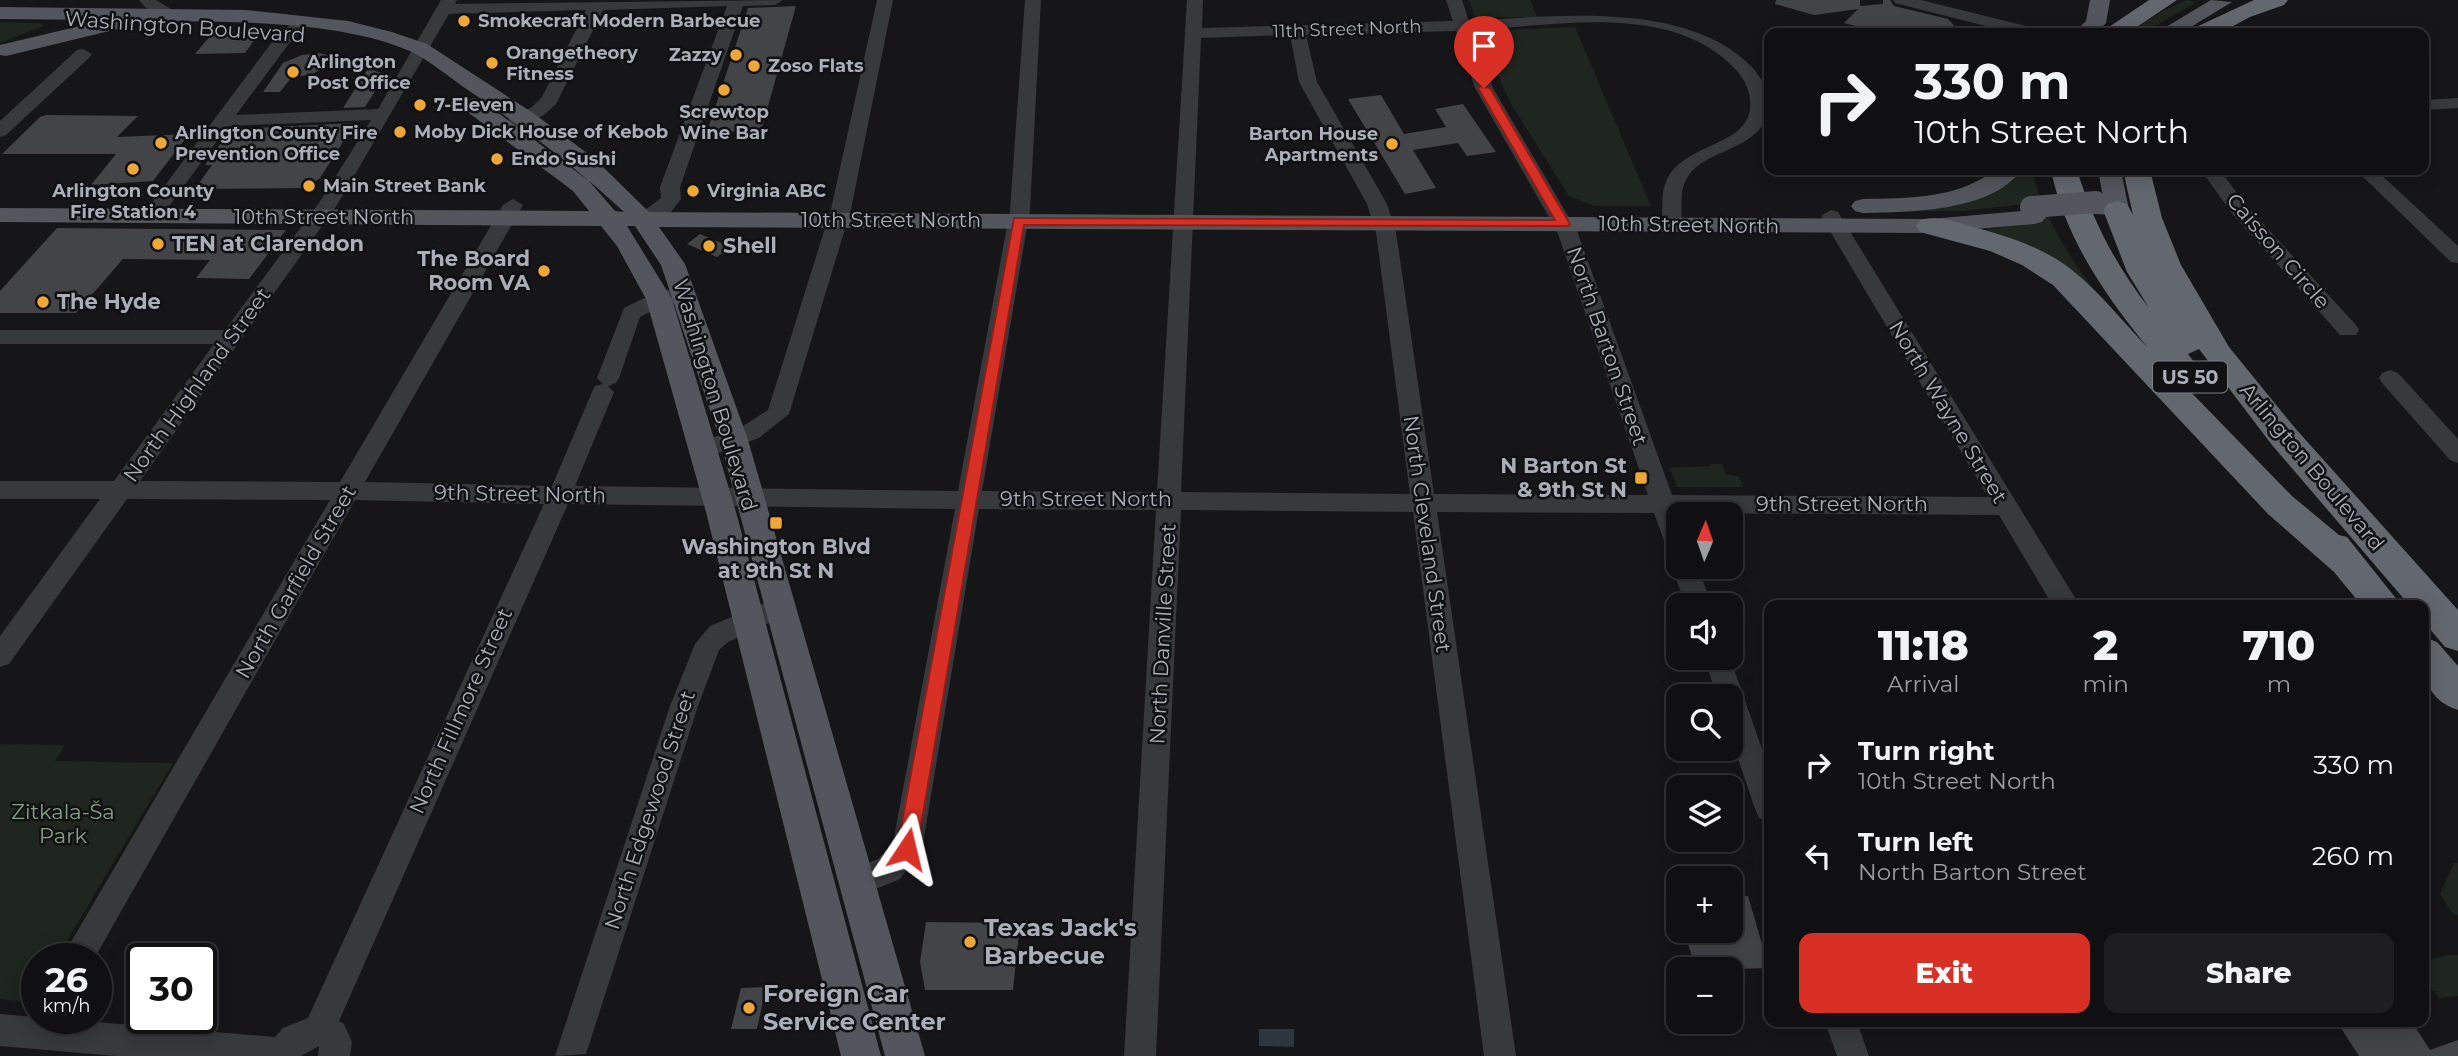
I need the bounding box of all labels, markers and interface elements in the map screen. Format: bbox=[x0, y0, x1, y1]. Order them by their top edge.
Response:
street label: Washington Boulevard bbox=[64, 6, 306, 47]
place label: Smokecraft Modern Barbecue bbox=[478, 10, 760, 32]
marker: Smokecraft Modern Barbecue bbox=[456, 13, 472, 29]
street label: 11th Street North bbox=[1272, 15, 1422, 43]
pin bbox=[1454, 16, 1514, 88]
icon: arrive bbox=[1465, 27, 1503, 65]
place label: Orangetheory Fitness bbox=[506, 42, 638, 85]
place label: Zazzy bbox=[669, 44, 722, 66]
marker: Zazzy bbox=[728, 47, 744, 63]
place label: Arlington Post Office bbox=[306, 51, 411, 94]
text: 330 m bbox=[1914, 52, 2070, 111]
marker: Orangetheory Fitness bbox=[484, 55, 500, 71]
place label: Zoso Flats bbox=[768, 55, 864, 77]
icon: right bbox=[1799, 56, 1890, 147]
marker: Zoso Flats bbox=[746, 58, 762, 74]
marker: Arlington Post Office bbox=[285, 64, 301, 80]
marker: Screwtop Wine Bar bbox=[716, 82, 732, 98]
place label: 7-Eleven bbox=[434, 94, 514, 116]
marker: 7-Eleven bbox=[412, 97, 428, 113]
place label: Screwtop Wine Bar bbox=[679, 101, 769, 144]
text: 10th Street North bbox=[1914, 112, 2189, 151]
place label: Moby Dick House of Kebob bbox=[414, 121, 668, 143]
place label: Arlington County Fire Prevention Office bbox=[174, 122, 378, 165]
place label: Barton House Apartments bbox=[1249, 123, 1378, 166]
marker: Moby Dick House of Kebob bbox=[392, 124, 408, 140]
marker: Arlington County Fire Prevention Office bbox=[153, 135, 169, 151]
marker: Barton House Apartments bbox=[1384, 136, 1400, 152]
place label: Endo Sushi bbox=[511, 148, 616, 170]
marker: Endo Sushi bbox=[489, 151, 505, 167]
marker: Arlington County Fire Station 4 bbox=[125, 161, 141, 177]
place label: Main Street Bank bbox=[323, 175, 486, 197]
marker: Main Street Bank bbox=[301, 178, 317, 194]
place label: Arlington County Fire Station 4 bbox=[51, 180, 214, 223]
place label: Virginia ABC bbox=[706, 180, 826, 202]
marker: Virginia ABC bbox=[685, 183, 701, 199]
street label: Caisson Circle bbox=[2221, 188, 2335, 314]
street label: 10th Street North bbox=[234, 204, 414, 229]
street label: 10th Street North bbox=[801, 207, 981, 232]
street label: 10th Street North bbox=[1598, 210, 1780, 239]
place label: TEN at Clarendon bbox=[172, 231, 364, 256]
place label: Shell bbox=[723, 233, 777, 258]
marker: TEN at Clarendon bbox=[150, 236, 166, 252]
marker: Shell bbox=[701, 238, 717, 254]
street label: North Barton Street bbox=[1562, 243, 1653, 449]
place label: The Board Room VA bbox=[417, 246, 531, 295]
marker: The Board Room VA bbox=[536, 263, 552, 279]
street label: Washington Boulevard bbox=[668, 276, 763, 514]
street label: North Highland Street bbox=[118, 283, 275, 487]
place label: The Hyde bbox=[57, 289, 161, 314]
marker: The Hyde bbox=[35, 294, 51, 310]
street label: North Wayne Street bbox=[1884, 316, 2013, 508]
road number: US 50 bbox=[2153, 362, 2227, 392]
street label: Arlington Boulevard bbox=[2235, 378, 2390, 556]
street label: North Cleveland Street bbox=[1398, 414, 1457, 654]
place label: N Barton St & 9th St N bbox=[1500, 453, 1627, 502]
marker: N Barton St & 9th St N bbox=[1633, 470, 1649, 486]
street label: 9th Street North bbox=[434, 480, 606, 507]
street label: North Garfield Street bbox=[230, 481, 361, 683]
street label: 9th Street North bbox=[1000, 486, 1172, 511]
street label: 9th Street North bbox=[1756, 491, 1928, 516]
north arrow bbox=[1666, 502, 1743, 579]
map controls bbox=[1666, 502, 1743, 1034]
marker: Washington Blvd at 9th St N bbox=[768, 515, 784, 531]
street label: North Danville Street bbox=[1144, 523, 1181, 745]
place label: Washington Blvd at 9th St N bbox=[681, 534, 871, 583]
button: sound bbox=[1666, 593, 1743, 670]
street label: North Fillmore Street bbox=[404, 604, 517, 818]
text: 11:18 bbox=[1878, 619, 1969, 671]
text: 2 bbox=[2093, 619, 2118, 671]
text: 710 bbox=[2242, 619, 2315, 671]
text: Arrival bbox=[1887, 670, 1960, 698]
text: min bbox=[2083, 670, 2129, 698]
text: m bbox=[2267, 670, 2291, 698]
button: search bbox=[1666, 684, 1743, 761]
street label: North Edgewood Street bbox=[599, 687, 700, 933]
text: Turn right bbox=[1858, 735, 1994, 767]
icon: right bbox=[1799, 746, 1837, 784]
text: 330 m bbox=[2313, 749, 2394, 781]
text: 10th Street North bbox=[1858, 767, 2056, 795]
button: layers bbox=[1666, 775, 1743, 852]
park label: Zitkala-Ša Park bbox=[11, 799, 115, 848]
position arrow bbox=[870, 812, 944, 886]
text: Turn left bbox=[1858, 826, 1974, 858]
icon: left bbox=[1799, 837, 1837, 875]
text: 260 m bbox=[2312, 840, 2394, 872]
text: North Barton Street bbox=[1858, 858, 2087, 886]
button: + bbox=[1666, 866, 1743, 943]
place label: Texas Jack's Barbecue bbox=[984, 913, 1137, 970]
button: Exit bbox=[1799, 933, 2090, 1013]
button: Share bbox=[2104, 933, 2394, 1013]
marker: Texas Jack's Barbecue bbox=[962, 934, 978, 950]
speed limit sign: 30 bbox=[126, 943, 217, 1034]
button: − bbox=[1666, 957, 1743, 1034]
text: 26 bbox=[45, 958, 88, 1001]
place label: Foreign Car Service Center bbox=[763, 979, 946, 1036]
text: km/h bbox=[42, 995, 91, 1017]
marker: Foreign Car Service Center bbox=[741, 1000, 757, 1016]

